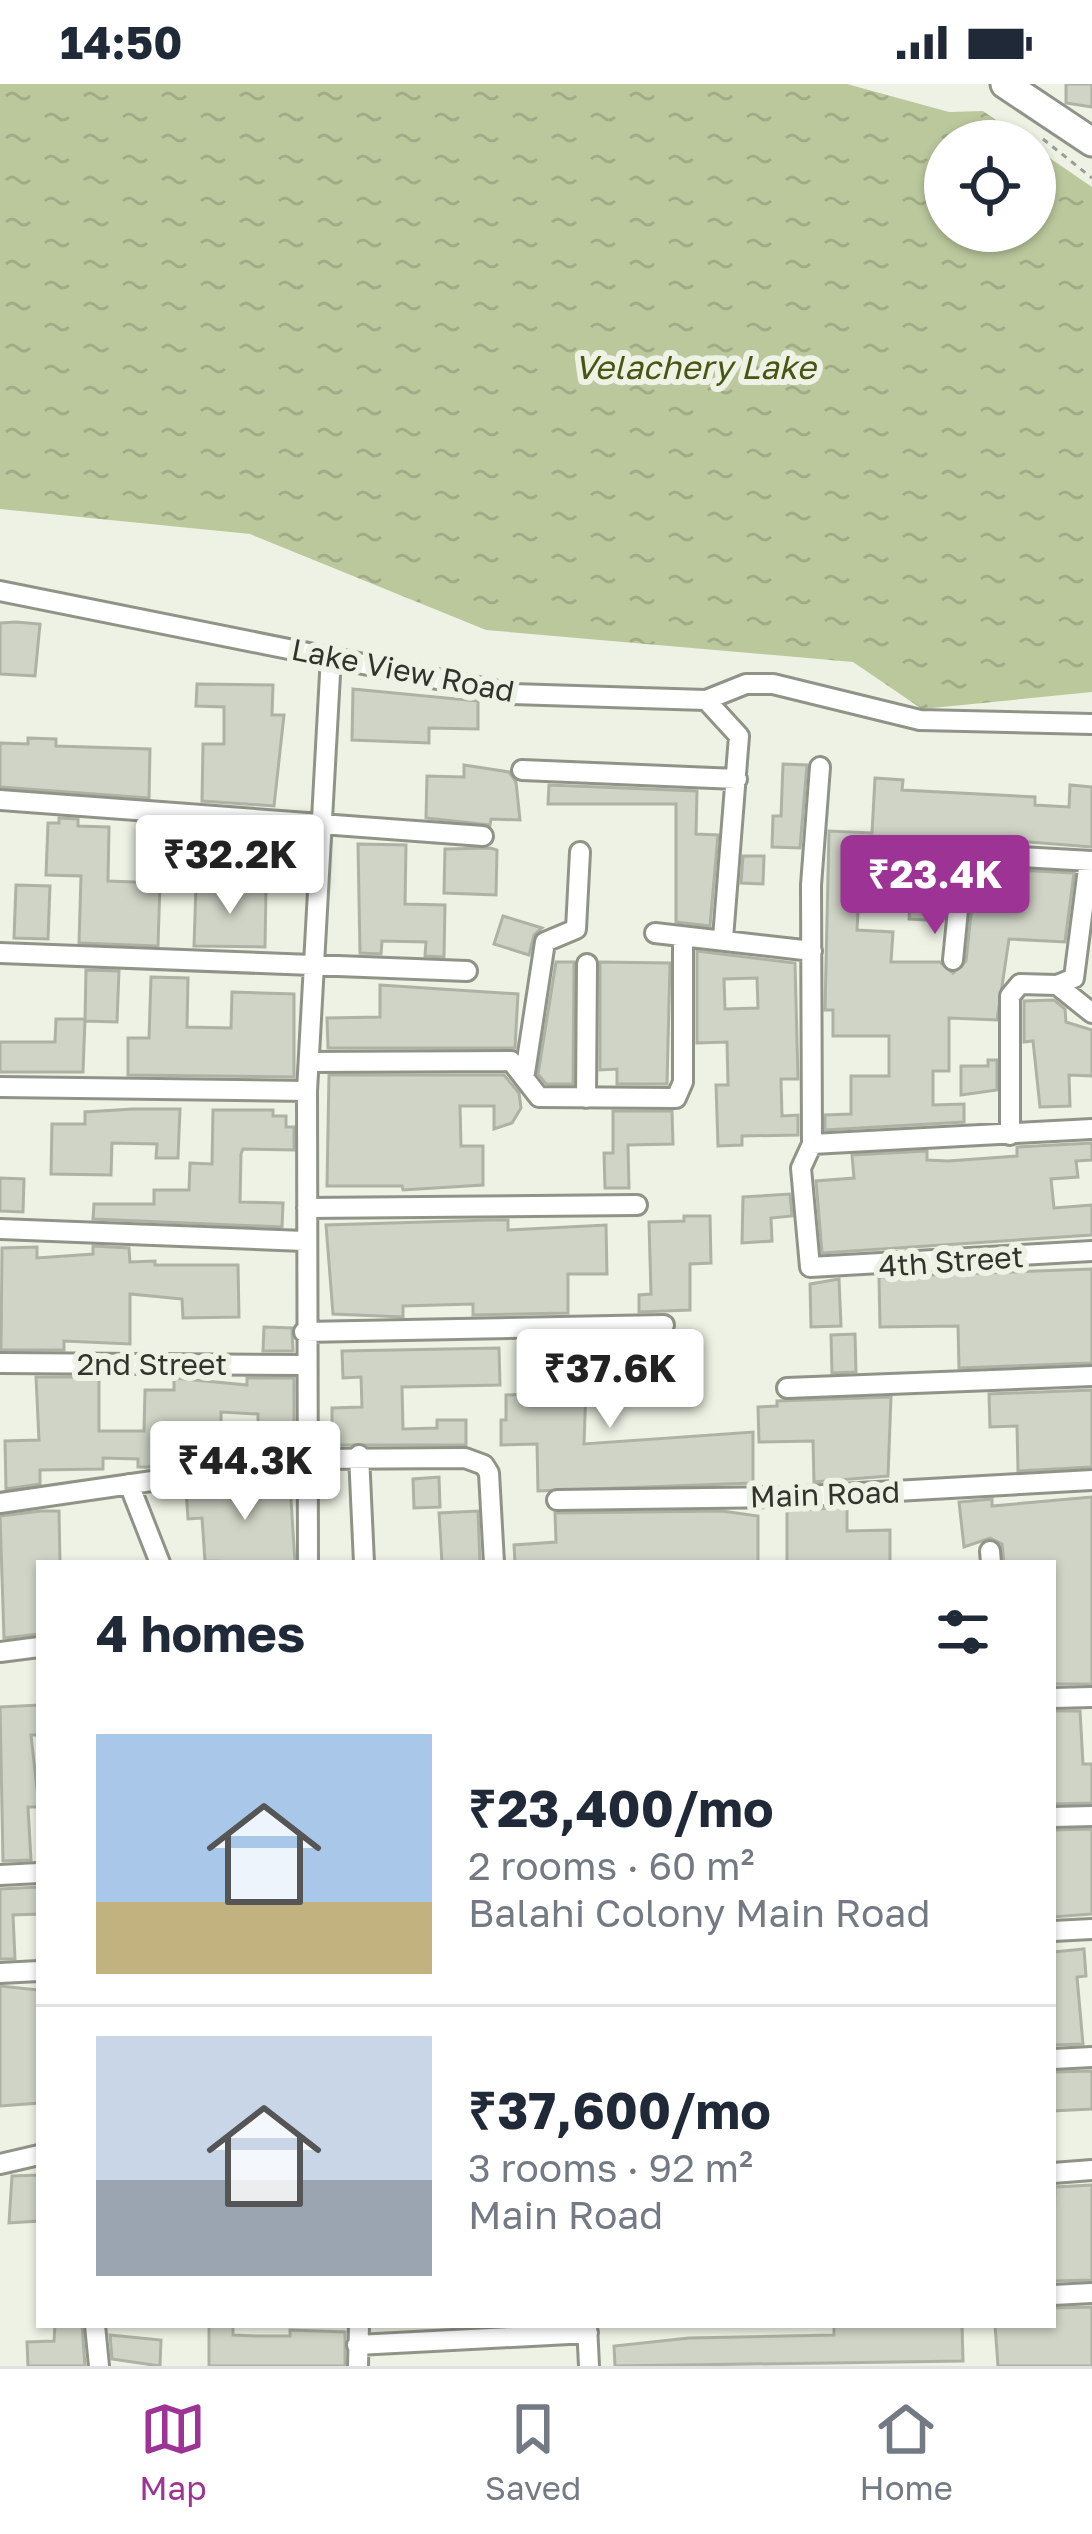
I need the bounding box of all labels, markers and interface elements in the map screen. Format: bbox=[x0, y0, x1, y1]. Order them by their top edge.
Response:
text: 14:50 bbox=[60, 15, 182, 69]
map controls bbox=[924, 120, 1056, 252]
button: locate bbox=[924, 120, 1056, 252]
water label: Velachery Lake bbox=[574, 347, 819, 386]
street label: Lake View Road bbox=[289, 631, 517, 709]
pin: ₹32.2K bbox=[132, 815, 328, 917]
text: ₹32.2K bbox=[163, 830, 297, 877]
pin: ₹23.4K bbox=[837, 835, 1033, 937]
text: ₹23.4K bbox=[867, 850, 1003, 897]
street label: 4th Street bbox=[877, 1238, 1025, 1284]
pin: ₹37.6K bbox=[512, 1329, 708, 1431]
text: ₹37.6K bbox=[544, 1344, 676, 1391]
street label: 2nd Street bbox=[77, 1346, 227, 1382]
pin: ₹44.3K bbox=[147, 1421, 343, 1523]
text: ₹44.3K bbox=[177, 1436, 313, 1483]
street label: Main Road bbox=[749, 1473, 901, 1515]
icon: filters bbox=[930, 1599, 996, 1665]
text: 4 homes bbox=[96, 1602, 305, 1663]
text: ₹23,400/mo bbox=[468, 1777, 774, 1838]
icon: home bbox=[192, 1782, 336, 1926]
text: 2 rooms · 60 m² bbox=[468, 1842, 754, 1889]
text: Balahi Colony Main Road bbox=[468, 1889, 930, 1936]
text: ₹37,600/mo bbox=[468, 2079, 771, 2140]
icon: home bbox=[192, 2084, 336, 2228]
text: 3 rooms · 92 m² bbox=[468, 2144, 753, 2191]
text: Main Road bbox=[468, 2191, 663, 2238]
tab: Map bbox=[139, 2396, 207, 2507]
tab: Saved bbox=[485, 2396, 581, 2507]
tab: Home bbox=[860, 2396, 953, 2507]

